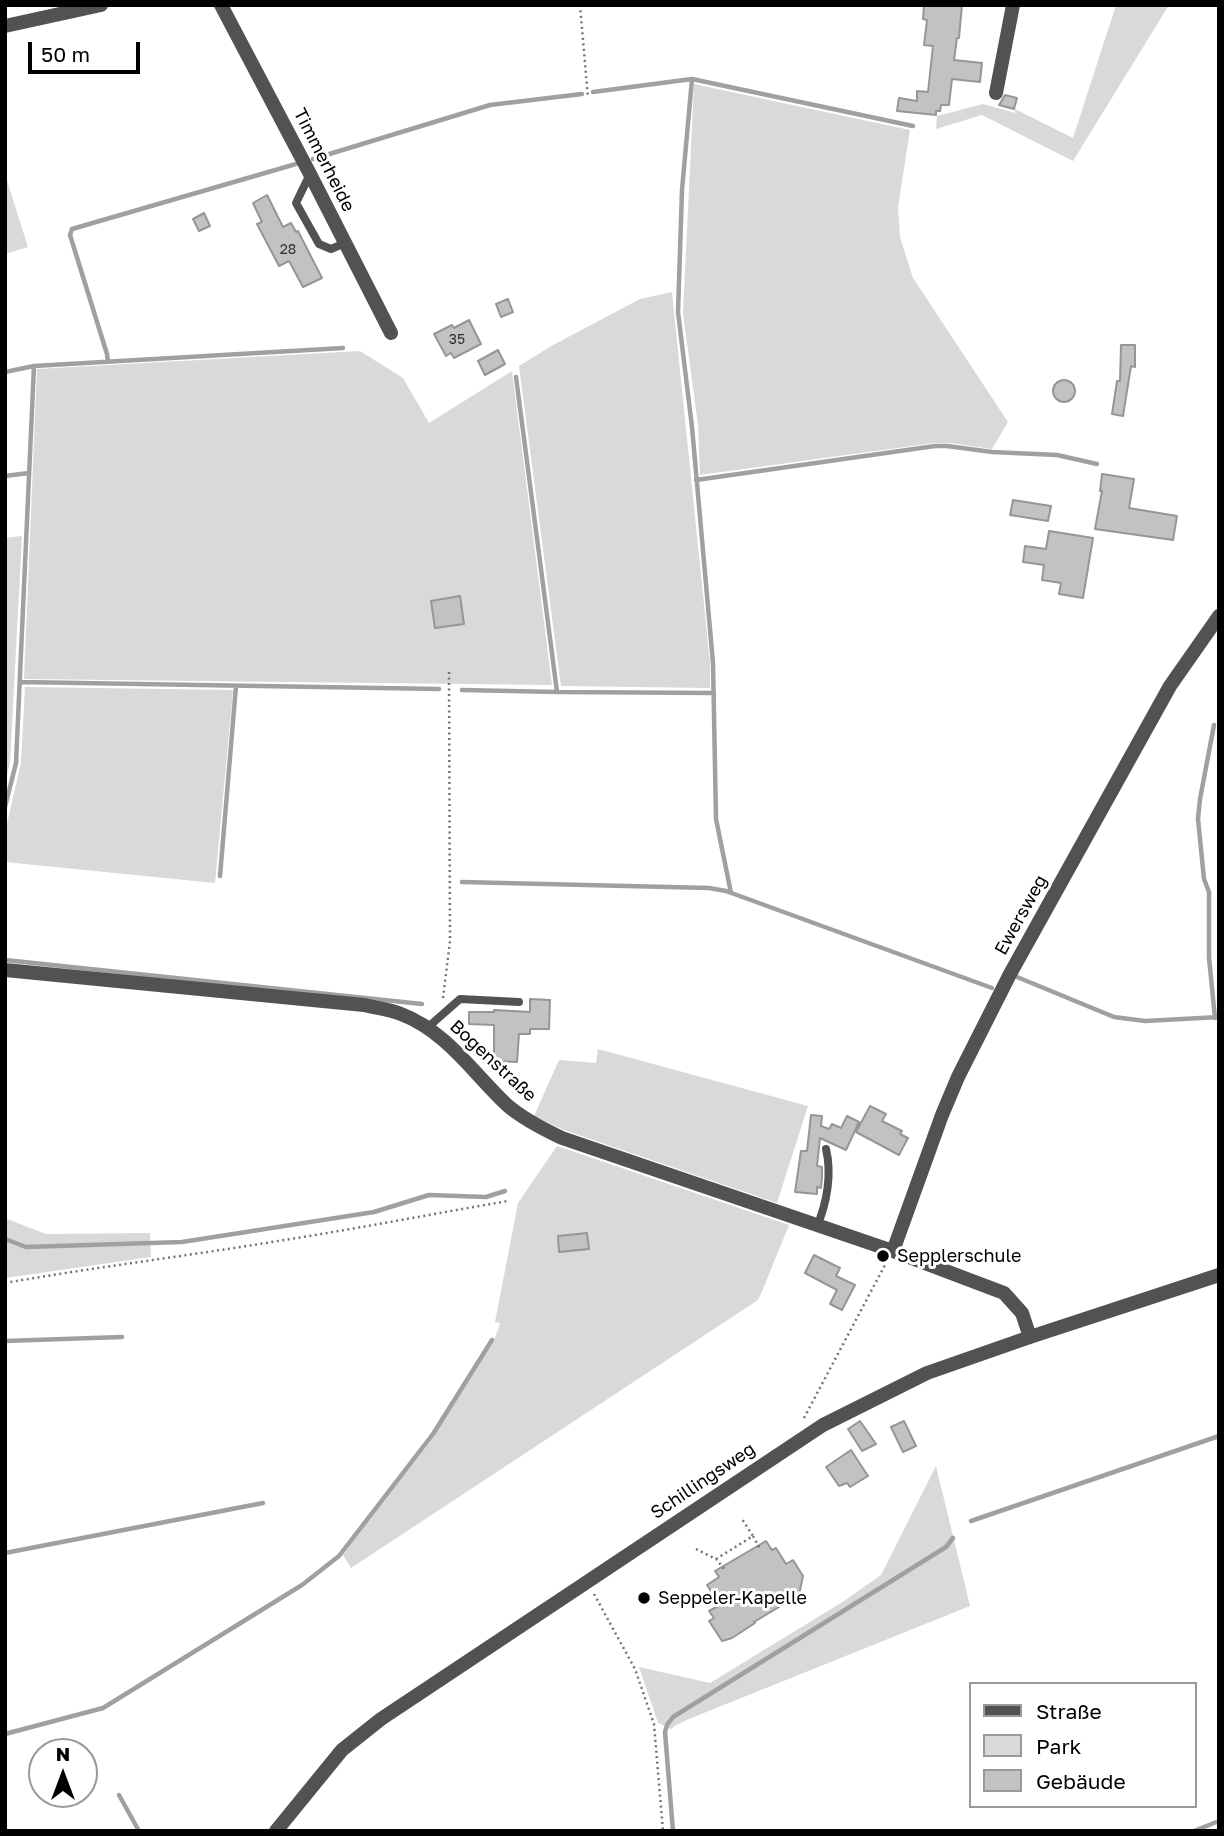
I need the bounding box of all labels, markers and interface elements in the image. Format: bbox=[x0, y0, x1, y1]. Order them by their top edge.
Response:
scale bar bbox=[32, 28, 144, 72]
text: 50 m bbox=[41, 41, 90, 67]
street label: Timmerheide bbox=[289, 105, 359, 215]
house number: 28 bbox=[280, 242, 296, 258]
house number: 35 bbox=[449, 332, 465, 348]
street label: Ewersweg bbox=[990, 871, 1052, 959]
street label: Bogenstraße bbox=[445, 1016, 541, 1106]
place label: Sepplerschule bbox=[897, 1245, 1021, 1267]
marker: Sepplerschule bbox=[875, 1248, 891, 1264]
street label: Schillingsweg bbox=[647, 1438, 759, 1524]
place label: Seppeler-Kapelle bbox=[658, 1587, 807, 1609]
marker: Seppeler-Kapelle bbox=[636, 1590, 652, 1606]
legend bbox=[968, 1682, 1196, 1808]
text: Straße bbox=[1036, 1698, 1102, 1724]
text: Park bbox=[1036, 1733, 1081, 1759]
north arrow bbox=[28, 1738, 98, 1808]
text: N bbox=[56, 1742, 70, 1765]
text: Gebäude bbox=[1036, 1768, 1126, 1794]

